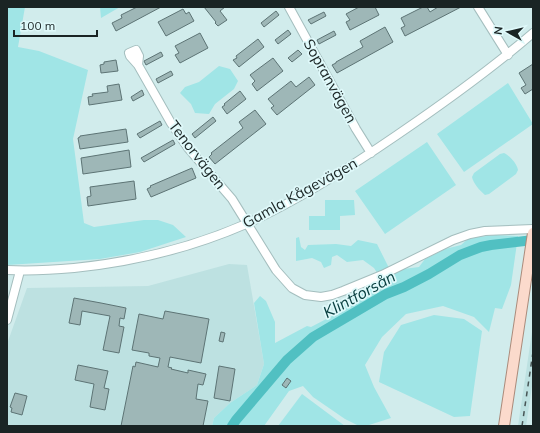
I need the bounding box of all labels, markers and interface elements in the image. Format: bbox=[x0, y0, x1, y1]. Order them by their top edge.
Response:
scale bar bbox=[14, 12, 97, 38]
north arrow bbox=[488, 12, 528, 52]
text: 100 m bbox=[20, 18, 55, 33]
text: N bbox=[491, 26, 506, 36]
street label: Sopranvägen bbox=[300, 35, 361, 126]
street label: Tenorvägen bbox=[165, 116, 230, 193]
street label: Gamla Kågevägen bbox=[239, 153, 360, 232]
water label: Klintforsån bbox=[319, 266, 399, 322]

